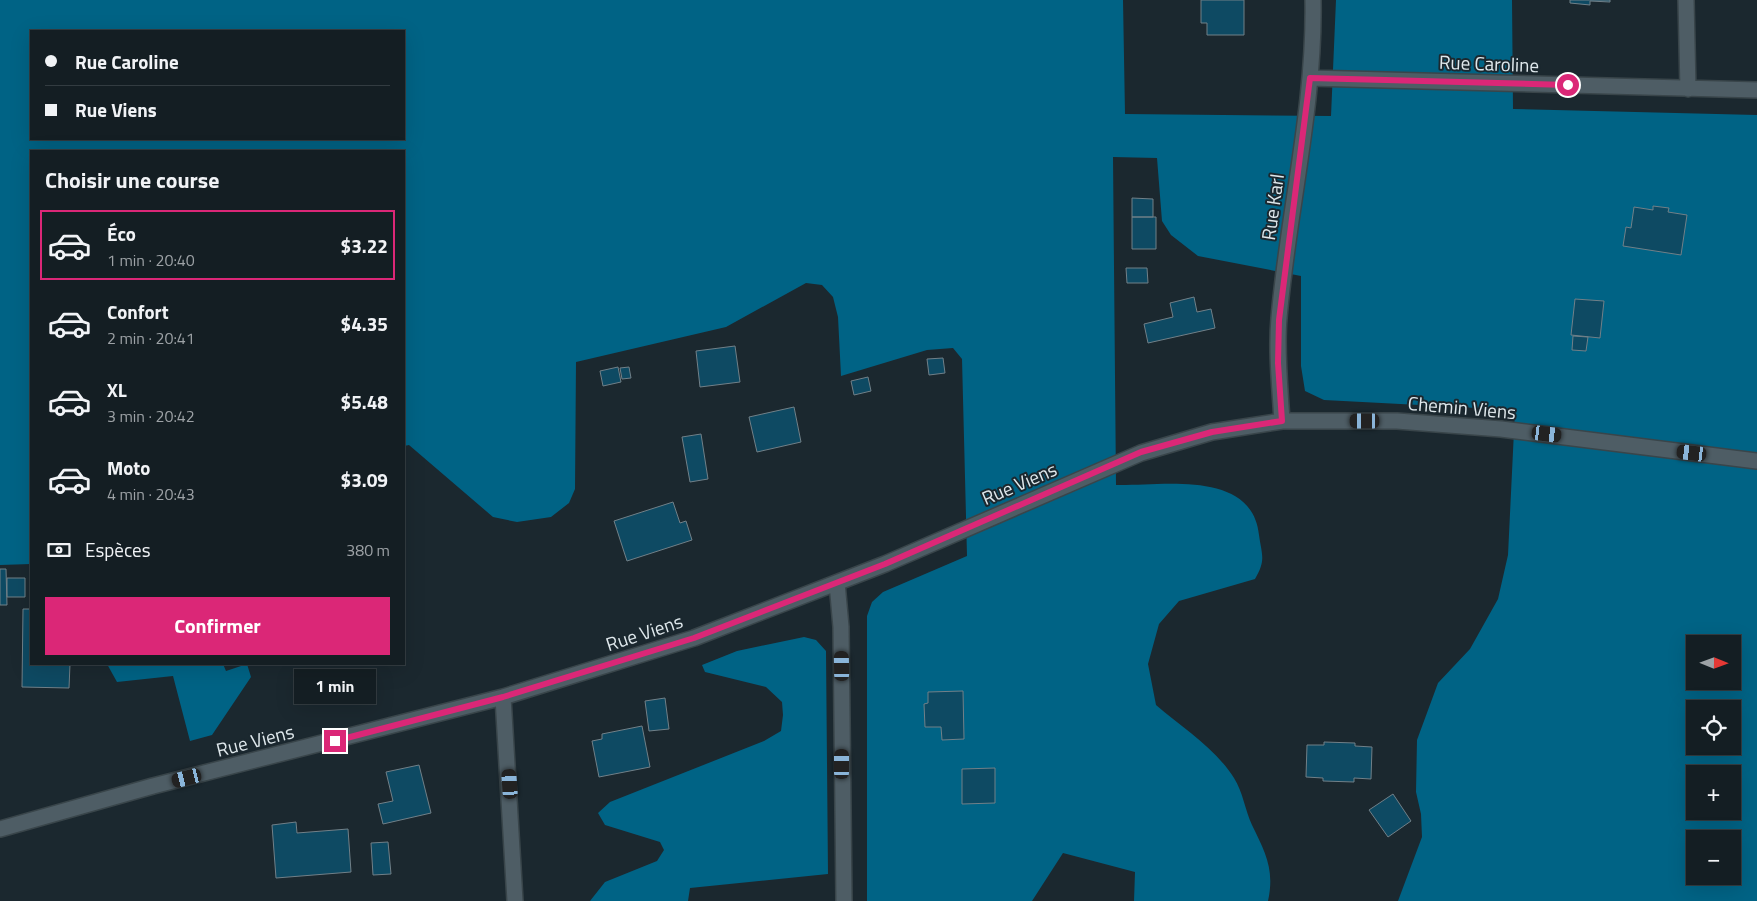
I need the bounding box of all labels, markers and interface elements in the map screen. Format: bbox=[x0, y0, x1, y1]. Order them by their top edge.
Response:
text: Rue Caroline bbox=[75, 47, 179, 76]
street label: Rue Caroline bbox=[1438, 47, 1540, 79]
route start bbox=[1557, 74, 1579, 96]
text: Rue Viens bbox=[75, 95, 157, 124]
text: Choisir une course bbox=[45, 163, 219, 197]
street label: Rue Karl bbox=[1253, 172, 1291, 242]
text: Éco bbox=[107, 219, 136, 248]
icon: car bbox=[47, 223, 92, 268]
text: $3.22 bbox=[341, 231, 388, 260]
text: 1 min · 20:40 bbox=[107, 248, 195, 272]
text: Confort bbox=[107, 297, 169, 326]
icon: car bbox=[47, 301, 92, 346]
text: $4.35 bbox=[341, 309, 388, 338]
text: 2 min · 20:41 bbox=[107, 326, 195, 350]
text: XL bbox=[107, 375, 127, 404]
icon: car bbox=[47, 379, 92, 424]
text: $5.48 bbox=[341, 387, 388, 416]
street label: Chemin Viens bbox=[1407, 388, 1517, 426]
text: 3 min · 20:42 bbox=[107, 404, 195, 428]
car bbox=[1350, 414, 1380, 429]
car bbox=[1531, 425, 1562, 443]
car bbox=[1676, 444, 1707, 462]
text: Moto bbox=[107, 453, 150, 482]
street label: Rue Viens bbox=[977, 454, 1061, 512]
icon: car bbox=[47, 457, 92, 502]
text: $3.09 bbox=[341, 465, 388, 494]
text: 4 min · 20:43 bbox=[107, 482, 195, 506]
text: Espèces bbox=[85, 535, 151, 564]
icon: cash bbox=[45, 536, 73, 564]
text: 380 m bbox=[346, 538, 390, 562]
button: Confirmer bbox=[45, 597, 390, 655]
street label: Rue Viens bbox=[602, 606, 686, 658]
north arrow bbox=[1686, 635, 1741, 690]
map controls bbox=[1686, 635, 1741, 885]
car bbox=[834, 651, 849, 681]
callout: 1 min bbox=[294, 668, 376, 704]
text: 1 min bbox=[316, 674, 354, 698]
button: locate bbox=[1686, 700, 1741, 755]
street label: Rue Viens bbox=[213, 716, 297, 764]
route end bbox=[324, 730, 346, 752]
car bbox=[834, 749, 849, 779]
button: + bbox=[1686, 765, 1741, 820]
car bbox=[170, 767, 203, 789]
car bbox=[501, 769, 518, 799]
button: − bbox=[1686, 830, 1741, 885]

